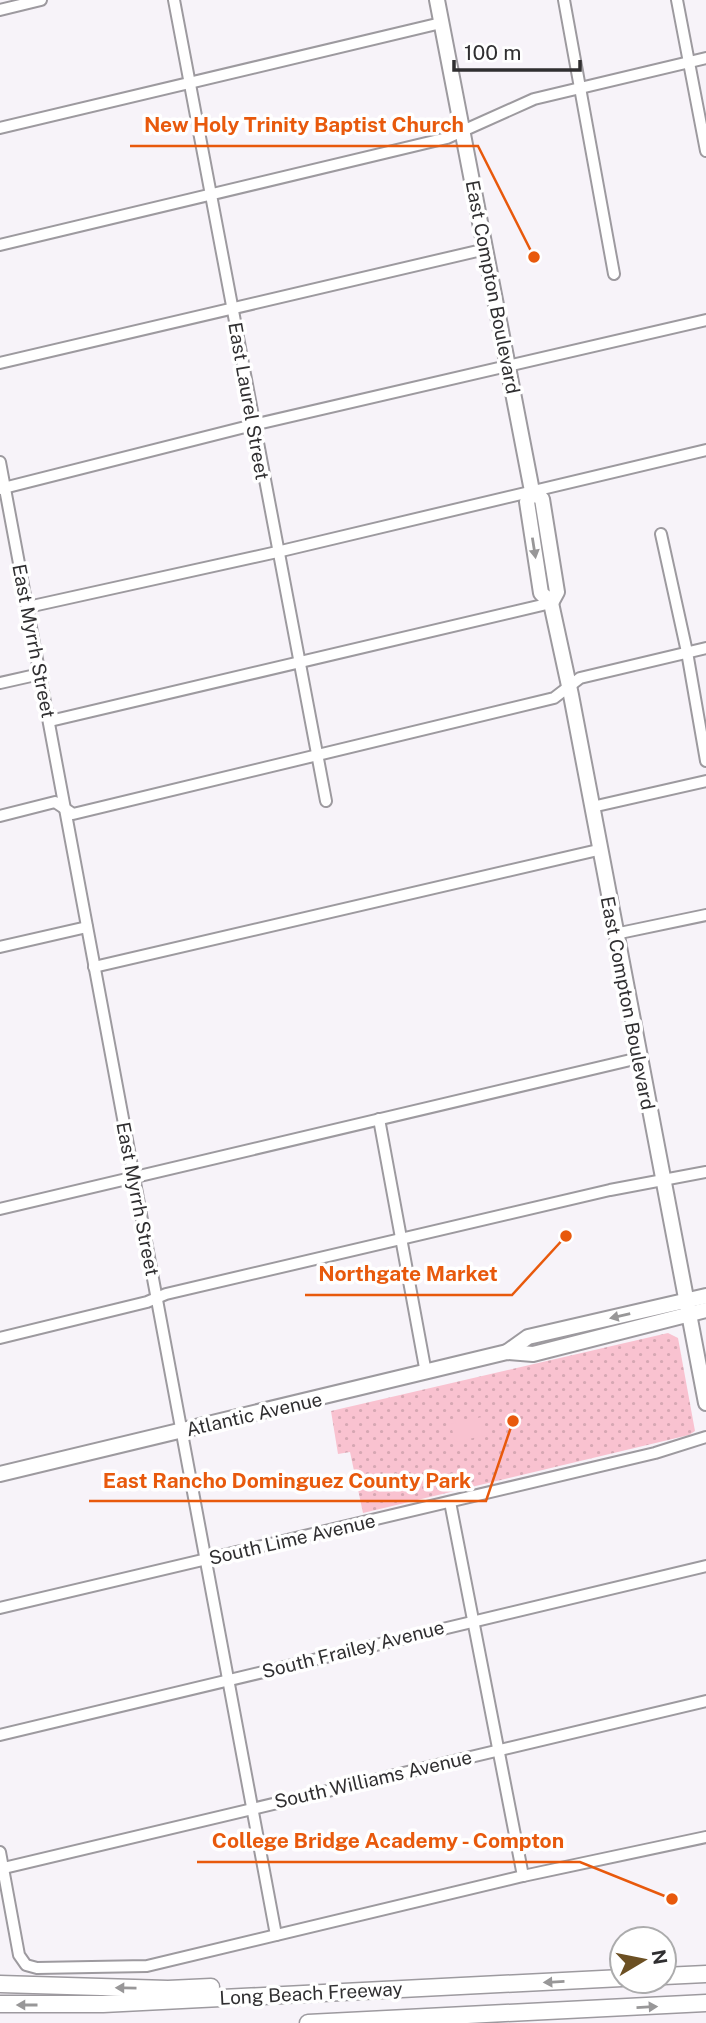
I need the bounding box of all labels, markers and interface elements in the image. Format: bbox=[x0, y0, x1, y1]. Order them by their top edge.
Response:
scale bar bbox=[454, 28, 580, 72]
text: 100 m bbox=[464, 40, 521, 65]
callout: New Holy Trinity Baptist Church bbox=[130, 104, 478, 146]
text: New Holy Trinity Baptist Church bbox=[144, 112, 464, 137]
street label: East Compton Boulevard bbox=[461, 178, 525, 396]
street label: East Laurel Street bbox=[224, 320, 274, 482]
one-way arrow bbox=[529, 537, 540, 559]
street label: East Myrrh Street bbox=[8, 562, 60, 720]
street label: East Compton Boulevard bbox=[596, 894, 660, 1112]
street label: East Myrrh Street bbox=[112, 1120, 164, 1278]
callout: Northgate Market bbox=[305, 1253, 512, 1295]
text: Northgate Market bbox=[318, 1261, 498, 1286]
one-way arrow bbox=[609, 1311, 631, 1322]
street label: Atlantic Avenue bbox=[184, 1388, 324, 1440]
callout: East Rancho Dominguez County Park bbox=[89, 1459, 486, 1501]
text: East Rancho Dominguez County Park bbox=[103, 1468, 471, 1493]
street label: South Lime Avenue bbox=[207, 1509, 377, 1569]
street label: South Frailey Avenue bbox=[260, 1616, 446, 1682]
street label: South Williams Avenue bbox=[272, 1746, 474, 1812]
callout: College Bridge Academy - Compton bbox=[197, 1820, 580, 1862]
text: College Bridge Academy - Compton bbox=[212, 1828, 564, 1853]
north arrow bbox=[608, 1925, 678, 1995]
text: N bbox=[648, 1948, 672, 1966]
one-way arrow bbox=[543, 1976, 565, 1987]
street label: Long Beach Freeway bbox=[219, 1977, 403, 2009]
one-way arrow bbox=[115, 1983, 137, 1994]
one-way arrow bbox=[16, 1999, 38, 2011]
one-way arrow bbox=[636, 2001, 658, 2012]

